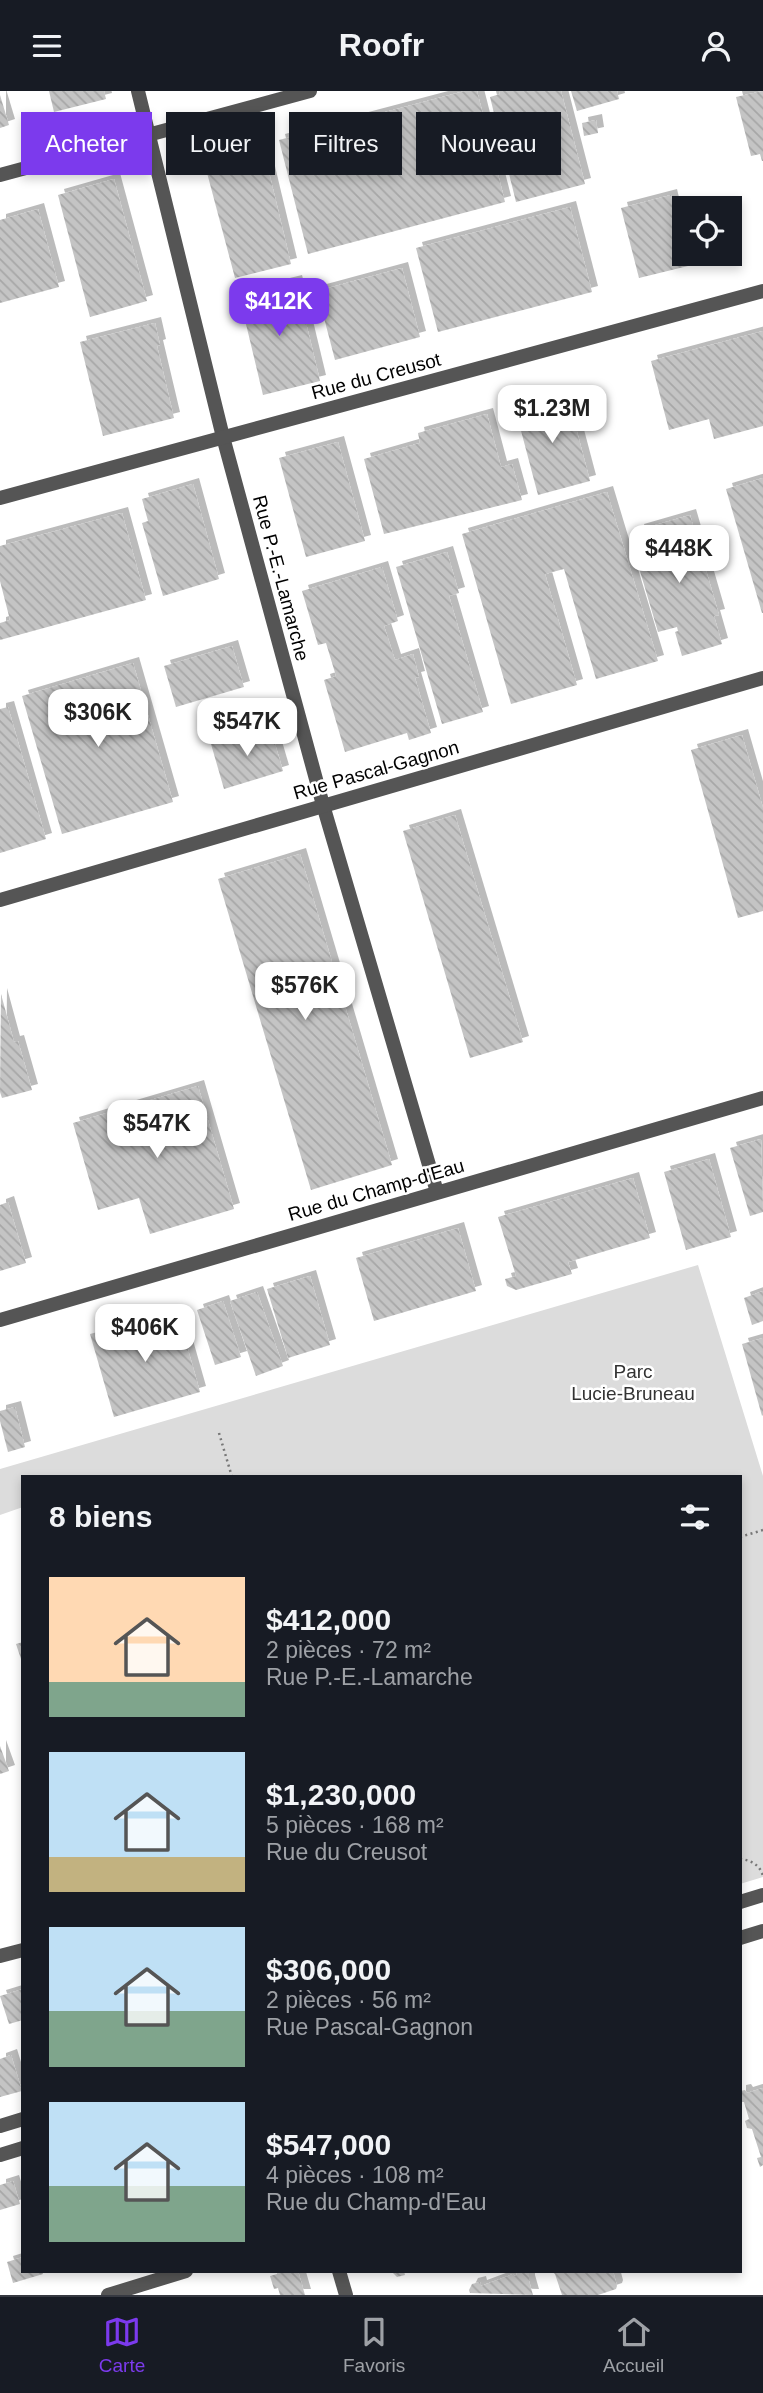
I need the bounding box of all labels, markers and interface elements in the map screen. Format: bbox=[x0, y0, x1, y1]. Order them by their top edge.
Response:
icon: menu bbox=[28, 27, 66, 65]
text: Roofr bbox=[339, 27, 424, 63]
icon: person bbox=[697, 27, 735, 65]
chip: Acheter bbox=[21, 112, 152, 175]
chip: Louer bbox=[166, 112, 275, 175]
chip: Filtres bbox=[289, 112, 402, 175]
chip: Nouveau bbox=[416, 112, 561, 175]
map controls bbox=[672, 196, 742, 266]
button: locate bbox=[672, 196, 742, 266]
pin: $412K bbox=[230, 279, 328, 338]
text: $412K bbox=[245, 288, 313, 314]
street label: Rue du Creusot bbox=[309, 348, 444, 403]
pin: $1.23M bbox=[495, 385, 609, 445]
text: $1.23M bbox=[514, 395, 590, 421]
street label: Rue P.-E.-Lamarche bbox=[249, 493, 313, 663]
pin: $448K bbox=[630, 525, 728, 585]
text: $448K bbox=[645, 535, 713, 561]
pin: $306K bbox=[49, 689, 147, 749]
text: $306K bbox=[64, 699, 132, 725]
pin: $547K bbox=[198, 699, 296, 758]
text: $547K bbox=[213, 708, 281, 734]
street label: Rue Pascal-Gagnon bbox=[291, 736, 461, 804]
pin: $576K bbox=[256, 963, 354, 1022]
text: $576K bbox=[271, 972, 339, 998]
pin: $547K bbox=[108, 1101, 206, 1160]
text: $547K bbox=[123, 1110, 191, 1136]
street label: Rue du Champ-d'Eau bbox=[286, 1155, 466, 1225]
pin: $406K bbox=[96, 1305, 194, 1364]
text: $406K bbox=[111, 1314, 179, 1340]
park label: Parc Lucie-Bruneau bbox=[571, 1361, 695, 1404]
icon: filters bbox=[676, 1498, 714, 1536]
text: 8 biens bbox=[49, 1500, 152, 1533]
text: $412,000 bbox=[266, 1603, 391, 1636]
icon: home bbox=[105, 1605, 189, 1689]
text: 2 pièces · 72 m² bbox=[266, 1637, 431, 1663]
text: Rue P.-E.-Lamarche bbox=[266, 1664, 473, 1690]
text: $1,230,000 bbox=[266, 1778, 416, 1811]
icon: home bbox=[105, 1780, 189, 1864]
text: 5 pièces · 168 m² bbox=[266, 1812, 444, 1838]
text: Rue du Creusot bbox=[266, 1839, 427, 1865]
text: $306,000 bbox=[266, 1953, 391, 1986]
icon: home bbox=[105, 1955, 189, 2039]
text: 2 pièces · 56 m² bbox=[266, 1987, 431, 2013]
text: Rue Pascal-Gagnon bbox=[266, 2014, 473, 2040]
text: $547,000 bbox=[266, 2128, 391, 2161]
icon: home bbox=[105, 2130, 189, 2214]
text: 4 pièces · 108 m² bbox=[266, 2162, 444, 2188]
text: Rue du Champ-d'Eau bbox=[266, 2189, 486, 2215]
tab: Carte bbox=[99, 2313, 145, 2377]
tab: Favoris bbox=[343, 2313, 405, 2377]
tab: Accueil bbox=[603, 2313, 664, 2377]

